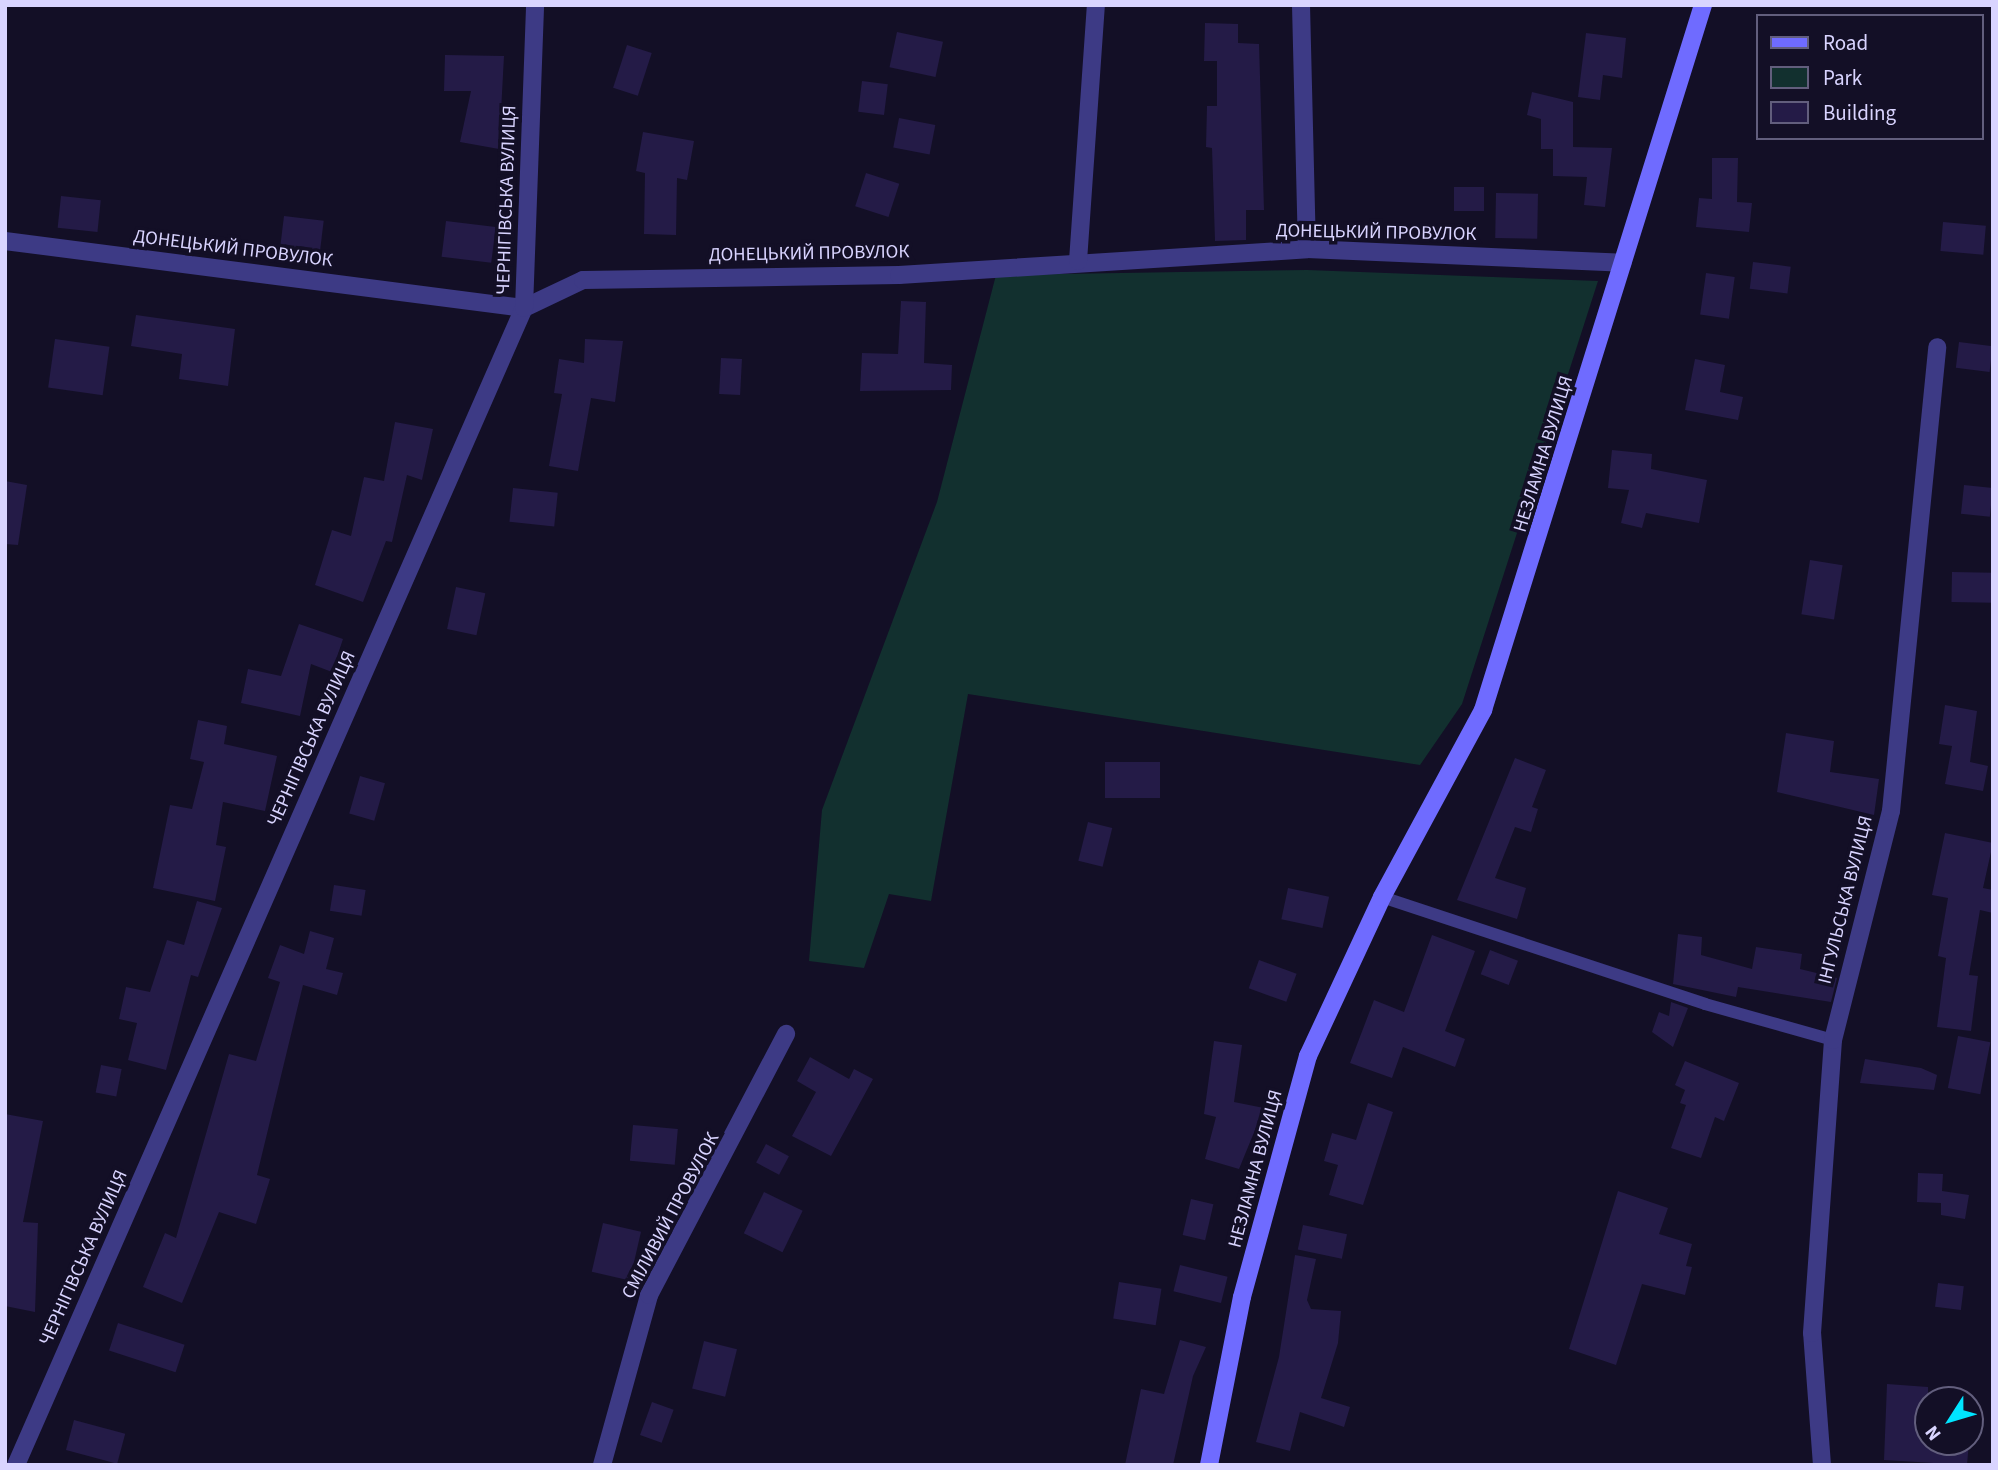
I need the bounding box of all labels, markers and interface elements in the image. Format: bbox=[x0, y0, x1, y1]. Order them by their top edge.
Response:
legend bbox=[1756, 14, 1984, 140]
text: Road bbox=[1823, 28, 1868, 58]
text: Park bbox=[1823, 63, 1862, 93]
text: Building bbox=[1823, 98, 1896, 128]
street label: ЧЕРНІГІВСЬКА ВУЛИЦЯ bbox=[492, 105, 522, 295]
street label: ДОНЕЦЬКИЙ ПРОВУЛОК bbox=[1275, 220, 1477, 246]
street label: ДОНЕЦЬКИЙ ПРОВУЛОК bbox=[132, 225, 334, 273]
street label: ДОНЕЦЬКИЙ ПРОВУЛОК bbox=[708, 241, 910, 267]
street label: НЕЗЛАМНА ВУЛИЦЯ bbox=[1509, 373, 1579, 535]
street label: ЧЕРНІГІВСЬКА ВУЛИЦЯ bbox=[263, 648, 361, 830]
street label: ІНГУЛЬСЬКА ВУЛИЦЯ bbox=[1814, 813, 1878, 987]
street label: НЕЗЛАМНА ВУЛИЦЯ bbox=[1224, 1088, 1288, 1250]
street label: СМІЛИВИЙ ПРОВУЛОК bbox=[618, 1129, 724, 1303]
street label: ЧЕРНІГІВСЬКА ВУЛИЦЯ bbox=[35, 1167, 133, 1349]
north arrow bbox=[1914, 1386, 1984, 1456]
text: N bbox=[1919, 1420, 1948, 1446]

